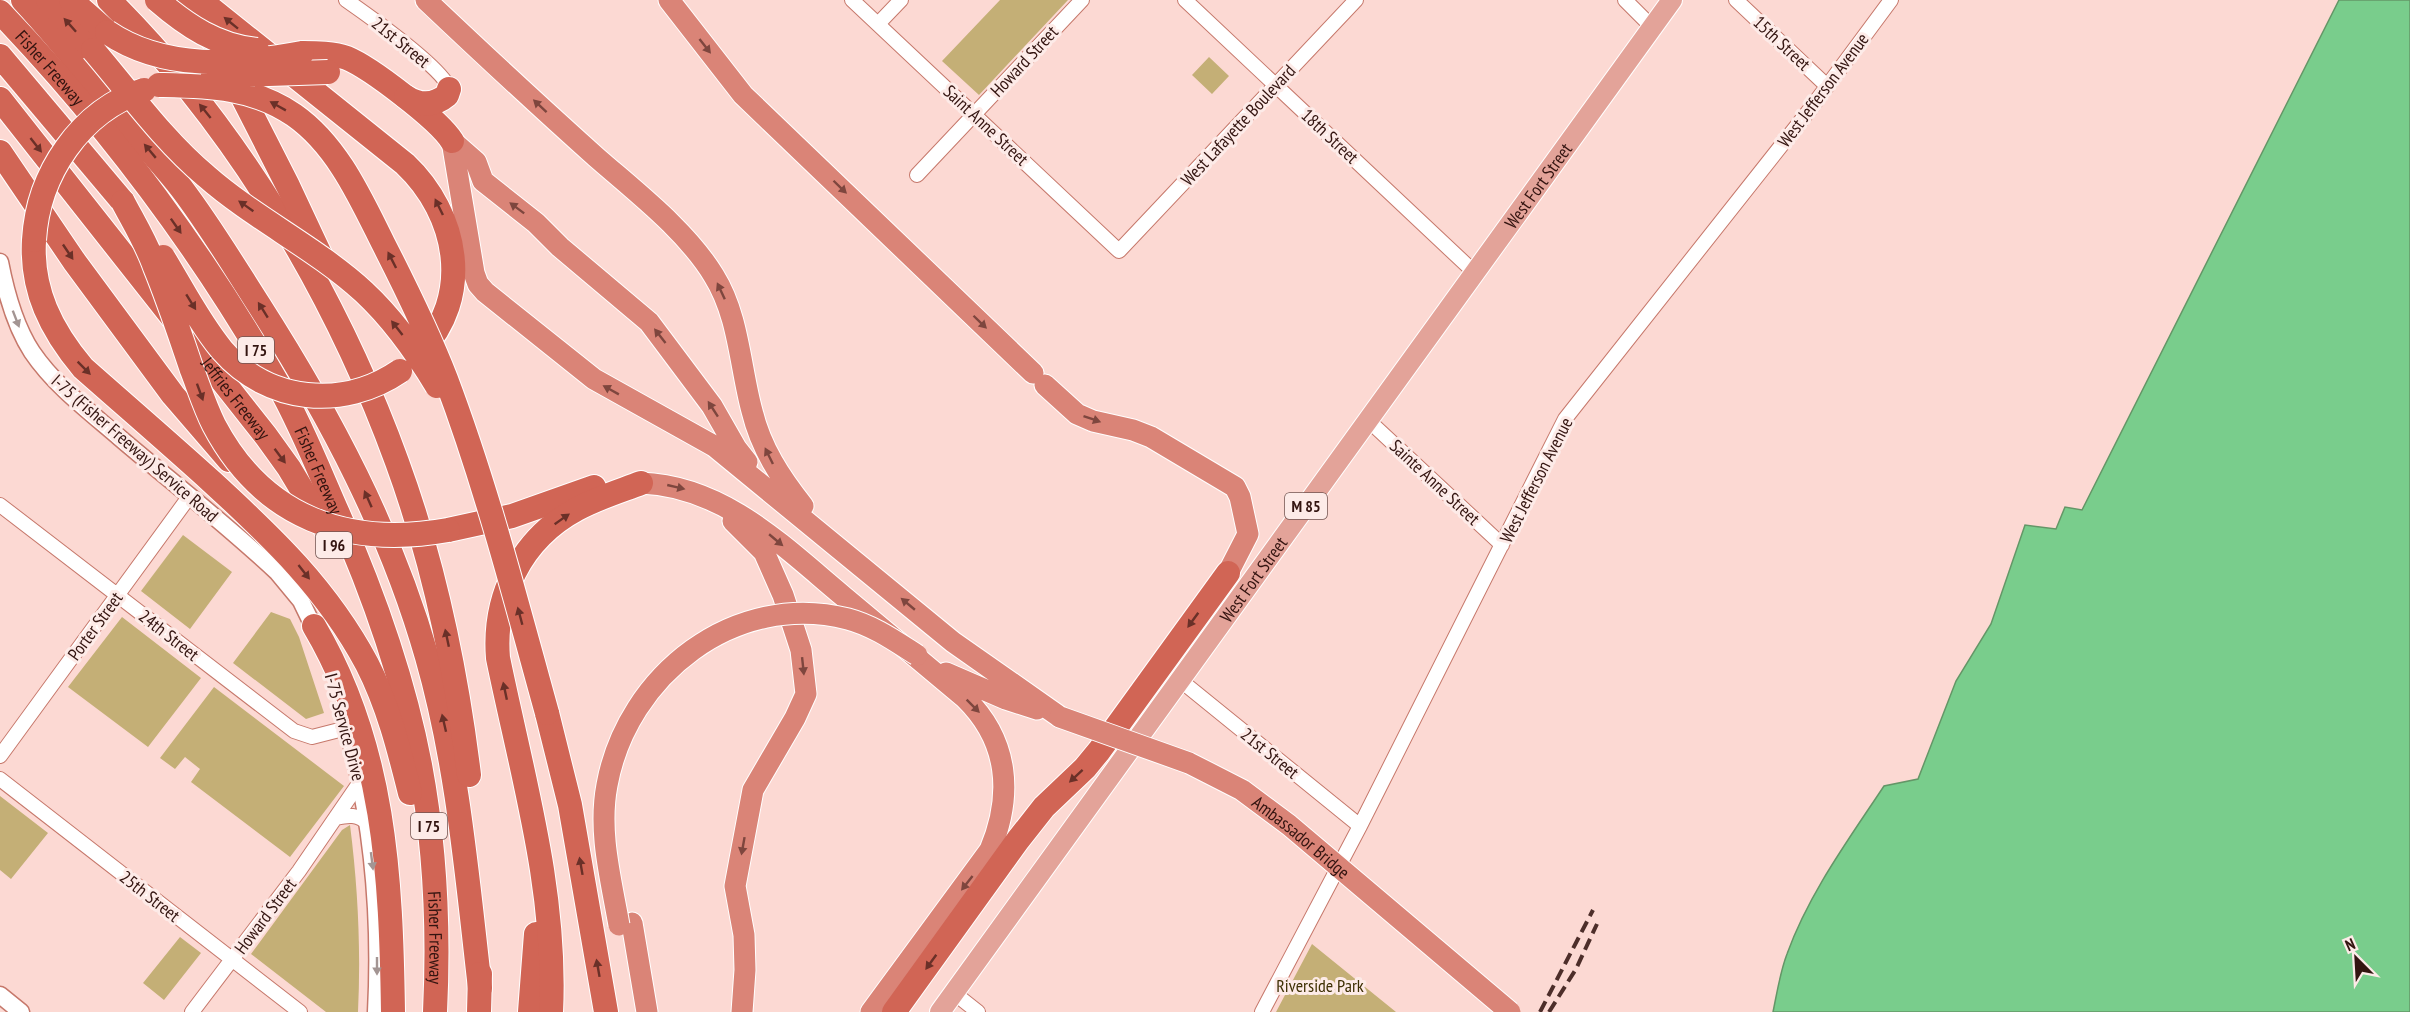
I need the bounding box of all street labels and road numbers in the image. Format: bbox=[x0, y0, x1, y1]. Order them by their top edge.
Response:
street label: 15th Street bbox=[1749, 11, 1816, 75]
street label: 21st Street bbox=[367, 12, 435, 72]
street label: Howard Street bbox=[985, 21, 1063, 101]
street label: Fisher Freeway bbox=[11, 25, 90, 110]
street label: West Jefferson Avenue bbox=[1772, 28, 1874, 152]
street label: West Lafayette Boulevard bbox=[1176, 60, 1300, 190]
street label: Saint Anne Street bbox=[939, 80, 1033, 170]
street label: 18th Street bbox=[1297, 104, 1364, 168]
street label: West Fort Street bbox=[1499, 138, 1577, 233]
road number: I 75 bbox=[238, 337, 274, 363]
street label: Jeffries Freeway bbox=[196, 351, 276, 444]
street label: I-75 (Fisher Freeway) Service Road bbox=[47, 369, 223, 527]
street label: West Jefferson Avenue bbox=[1495, 413, 1577, 547]
street label: Fisher Freeway bbox=[290, 423, 348, 518]
street label: Sainte Anne Street bbox=[1385, 434, 1485, 530]
road number: M 85 bbox=[1285, 493, 1327, 519]
road number: I 96 bbox=[316, 532, 352, 558]
street label: West Fort Street bbox=[1214, 532, 1292, 627]
street label: Porter Street bbox=[62, 587, 128, 665]
street label: 24th Street bbox=[134, 604, 204, 666]
street label: I-75 Service Drive bbox=[320, 671, 370, 783]
street label: 21st Street bbox=[1236, 723, 1304, 783]
street label: Ambassador Bridge bbox=[1248, 790, 1355, 883]
road number: I 75 bbox=[411, 813, 447, 839]
street label: 25th Street bbox=[115, 865, 185, 927]
street label: Howard Street bbox=[229, 874, 301, 958]
street label: Fisher Freeway bbox=[423, 891, 448, 985]

